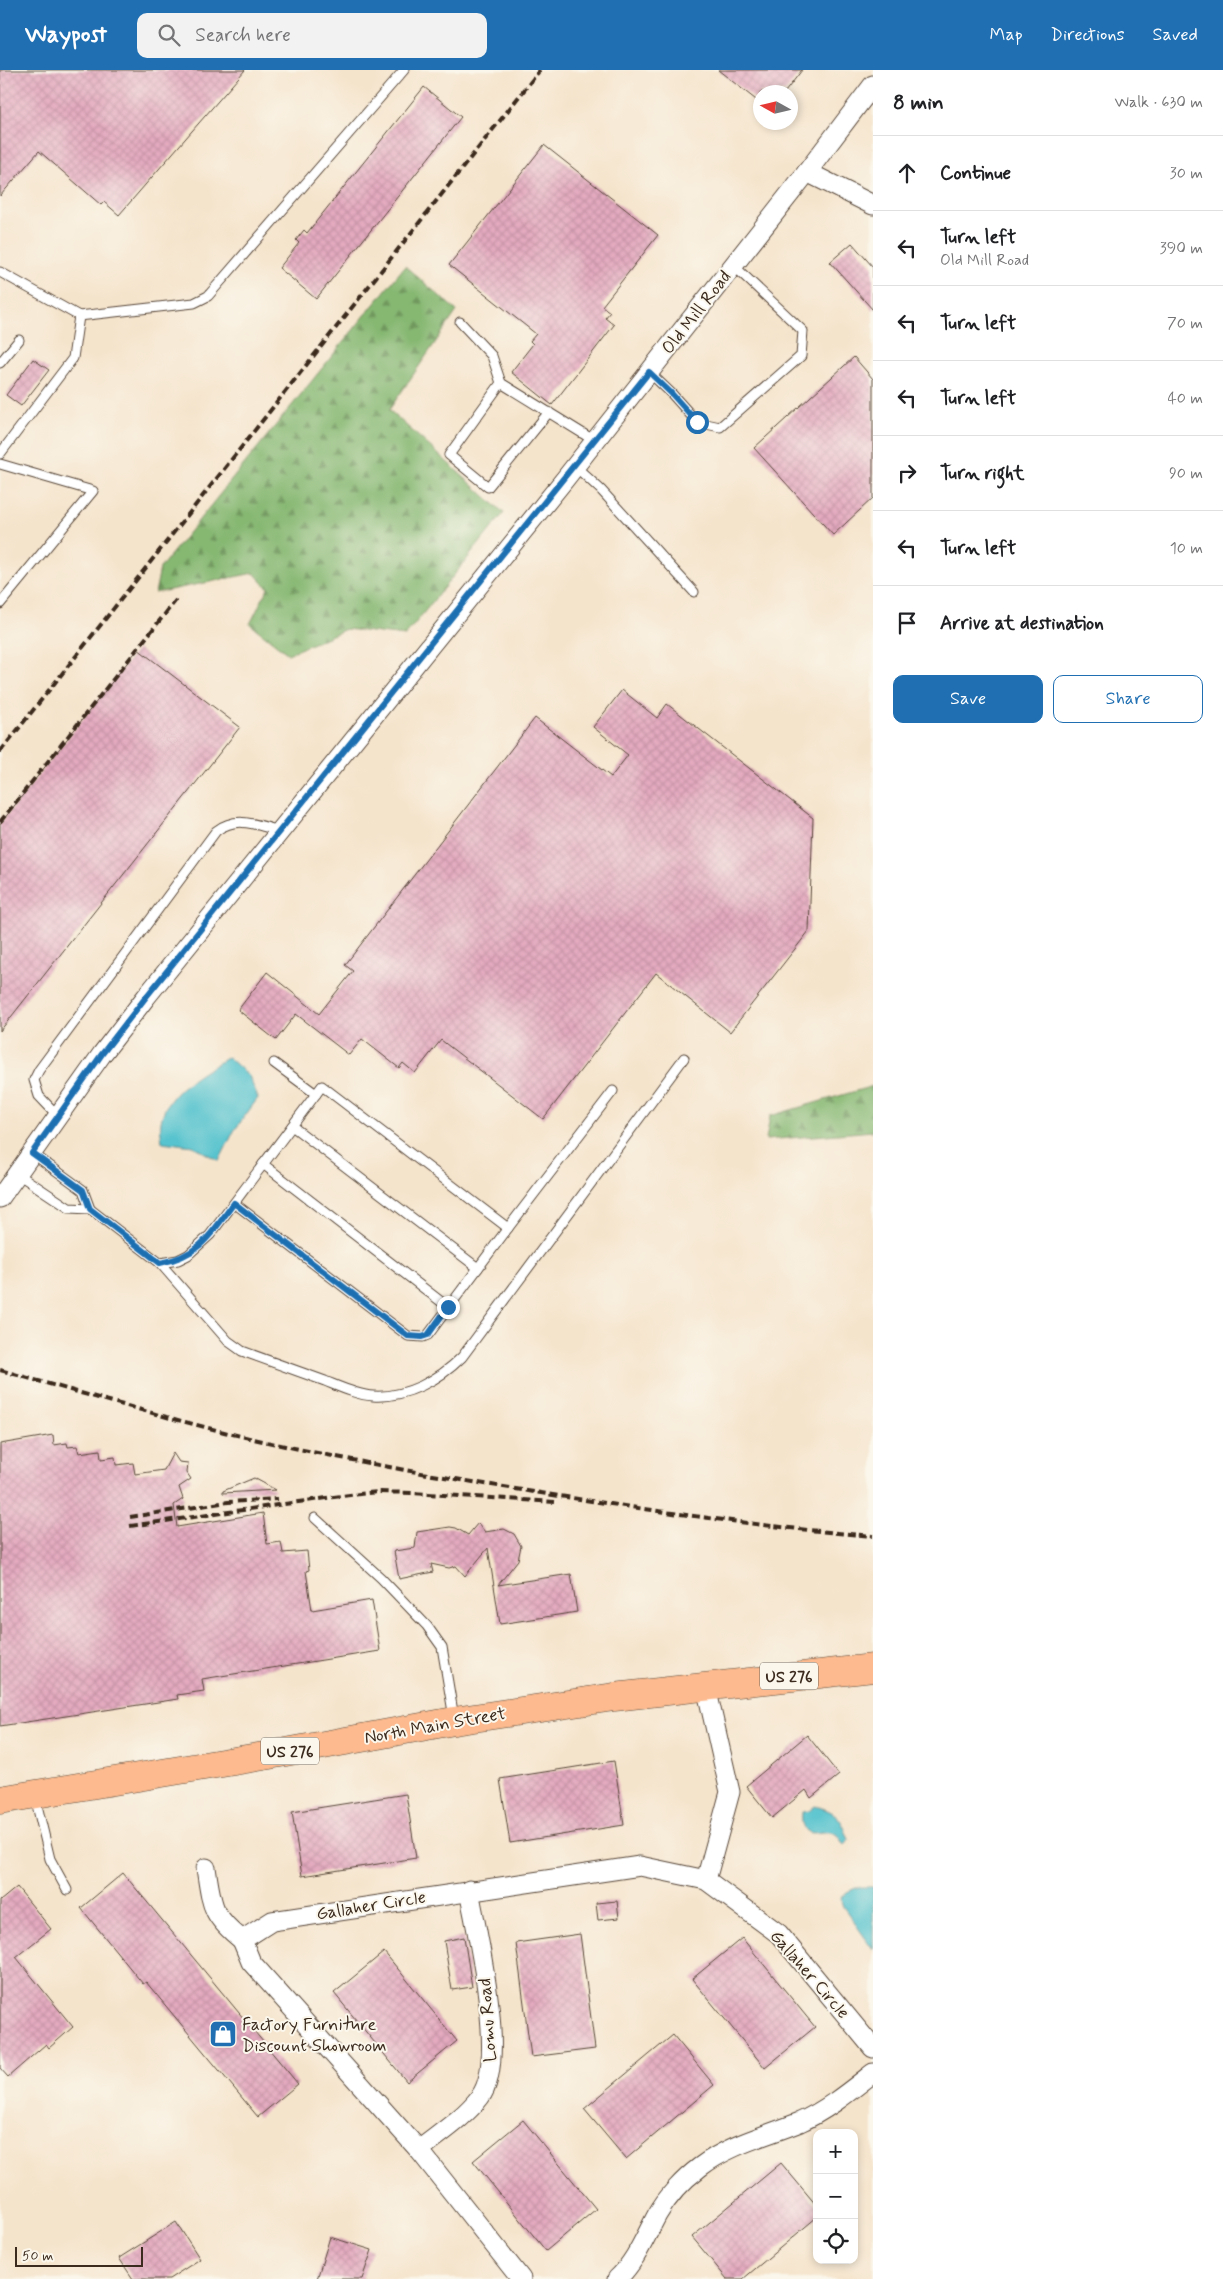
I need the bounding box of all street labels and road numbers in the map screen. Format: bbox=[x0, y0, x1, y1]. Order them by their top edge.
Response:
street label: Old Mill Road bbox=[656, 266, 737, 360]
road number: US 276 bbox=[760, 1662, 818, 1690]
street label: North Main Street bbox=[363, 1702, 508, 1750]
road number: US 276 bbox=[261, 1738, 319, 1764]
street label: Gallaher Circle bbox=[315, 1885, 428, 1927]
street label: Gallaher Circle bbox=[764, 1925, 855, 2024]
street label: Lomu Road bbox=[473, 1977, 503, 2063]

